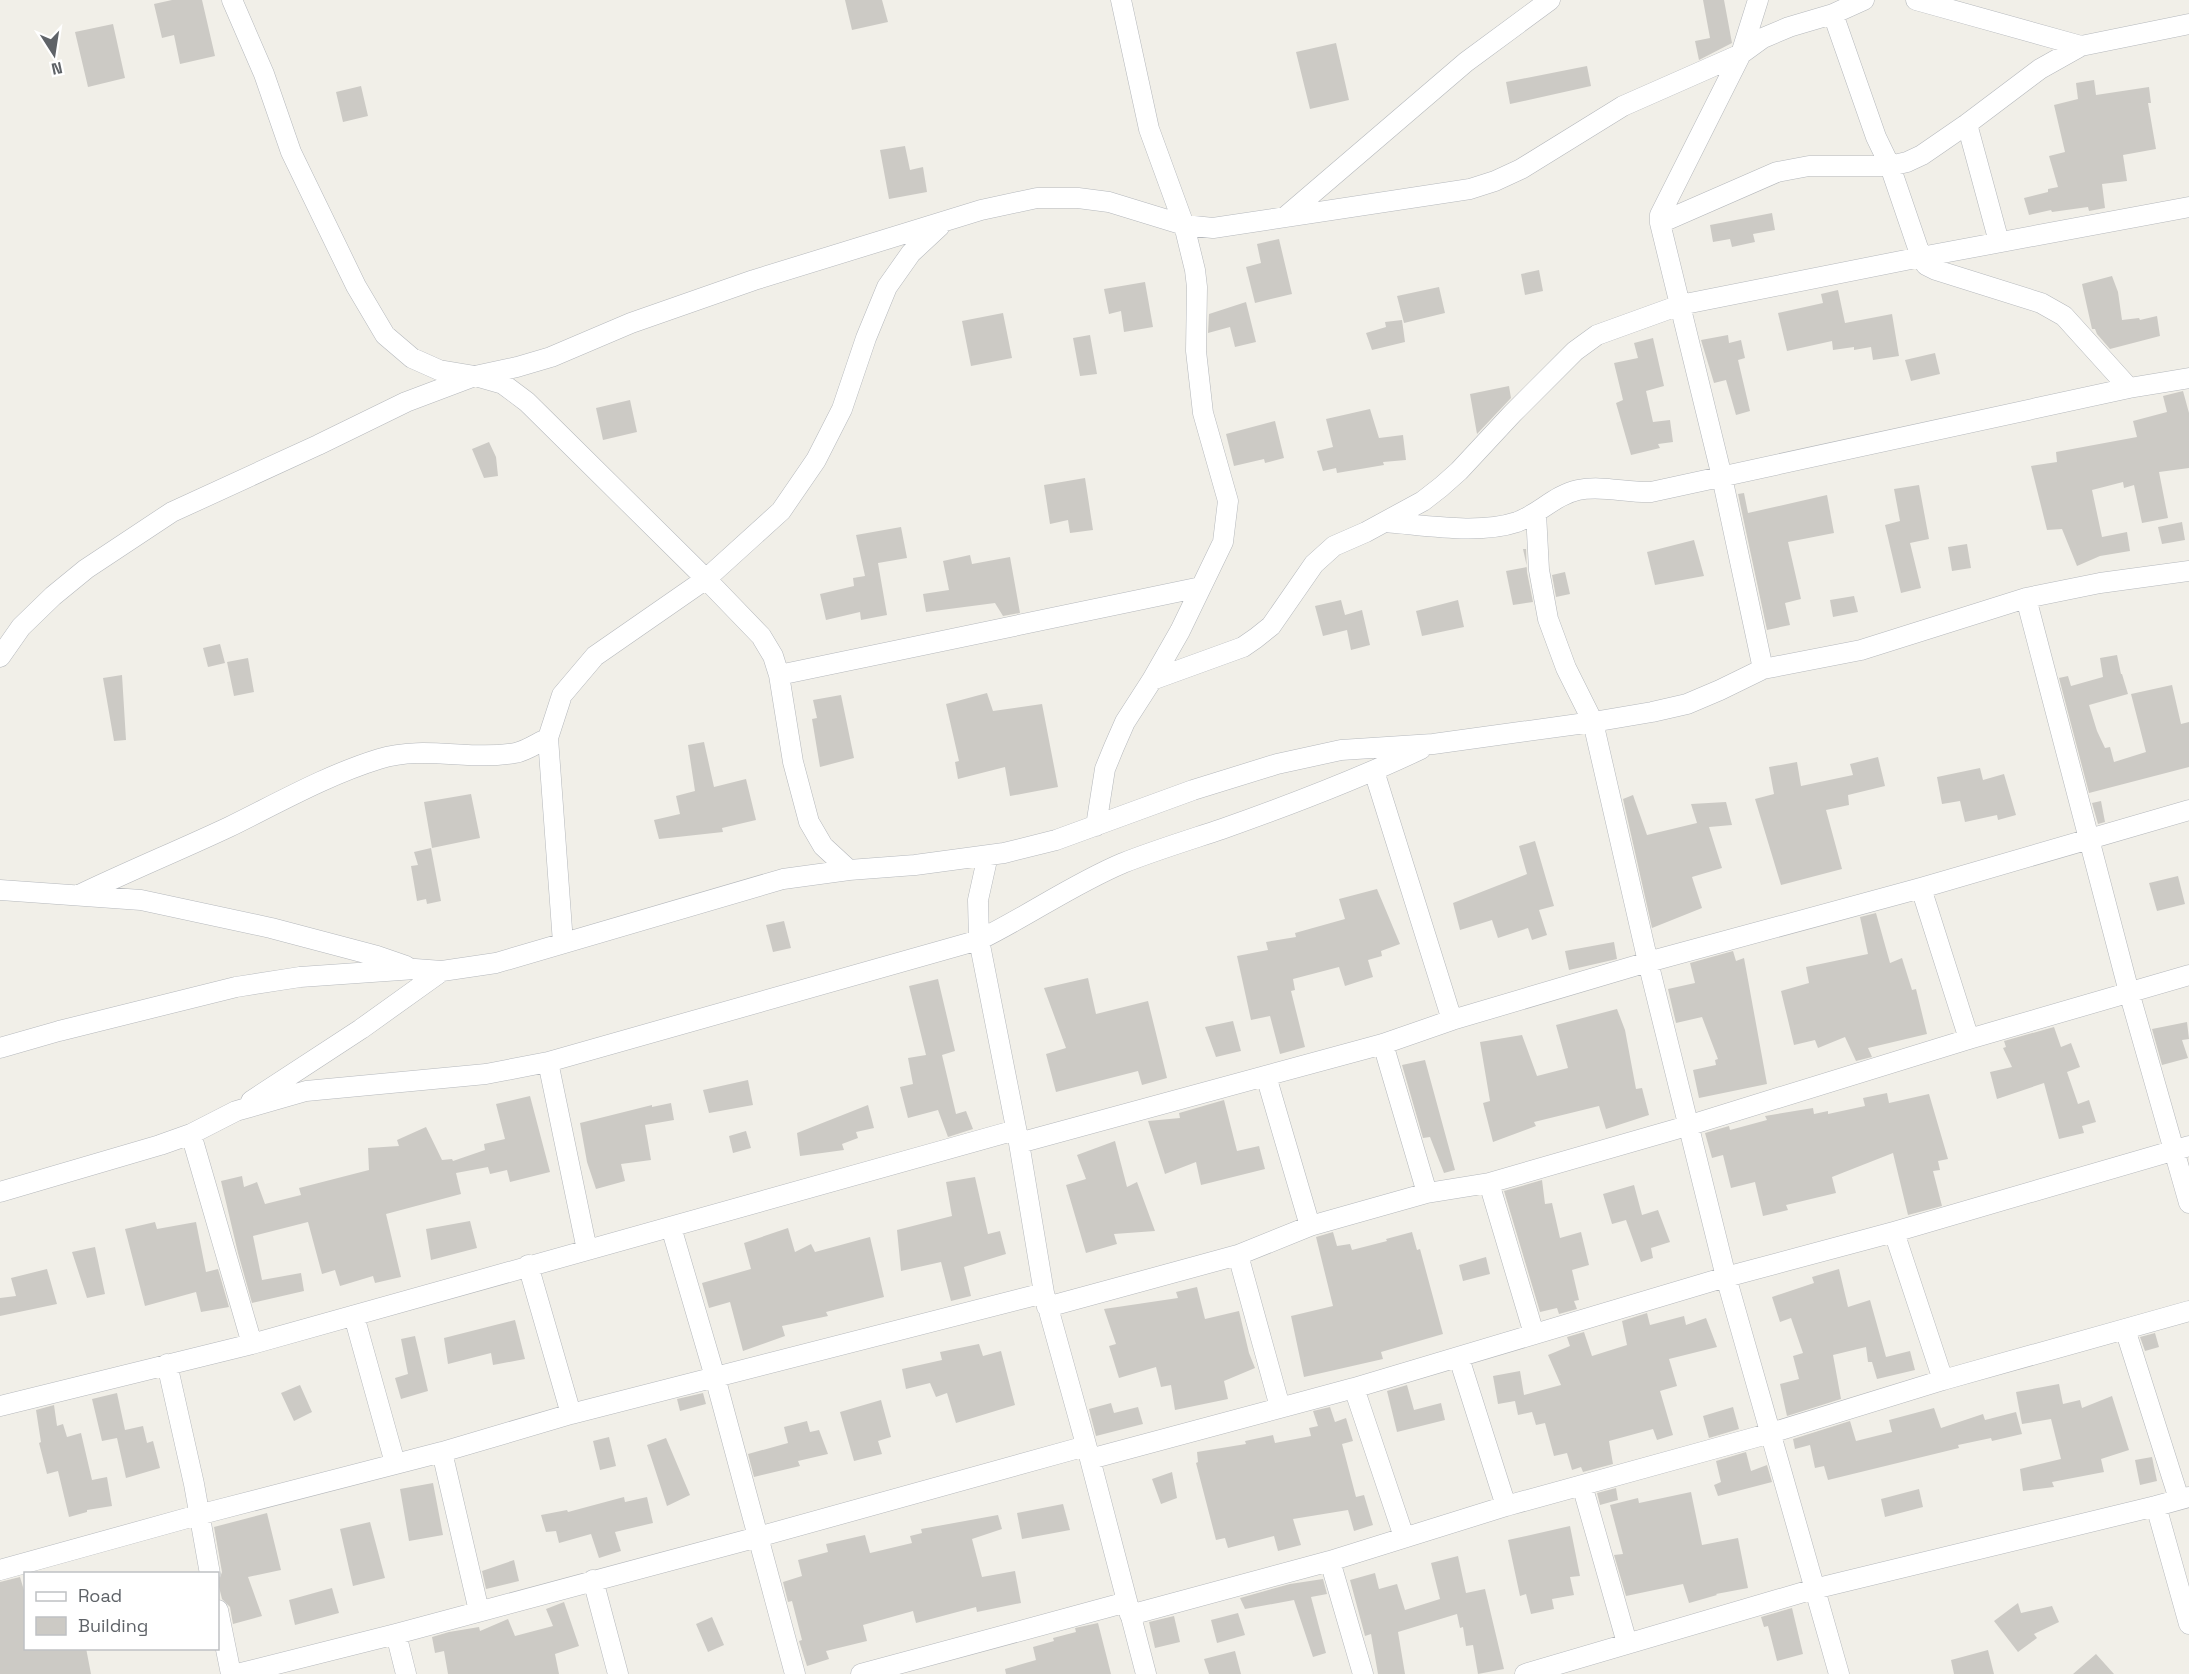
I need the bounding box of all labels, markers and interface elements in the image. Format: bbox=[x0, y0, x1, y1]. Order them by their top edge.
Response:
north arrow bbox=[24, 24, 84, 84]
text: N bbox=[50, 57, 64, 80]
legend bbox=[24, 1572, 219, 1650]
text: Road bbox=[78, 1584, 122, 1607]
text: Building bbox=[78, 1614, 148, 1637]

